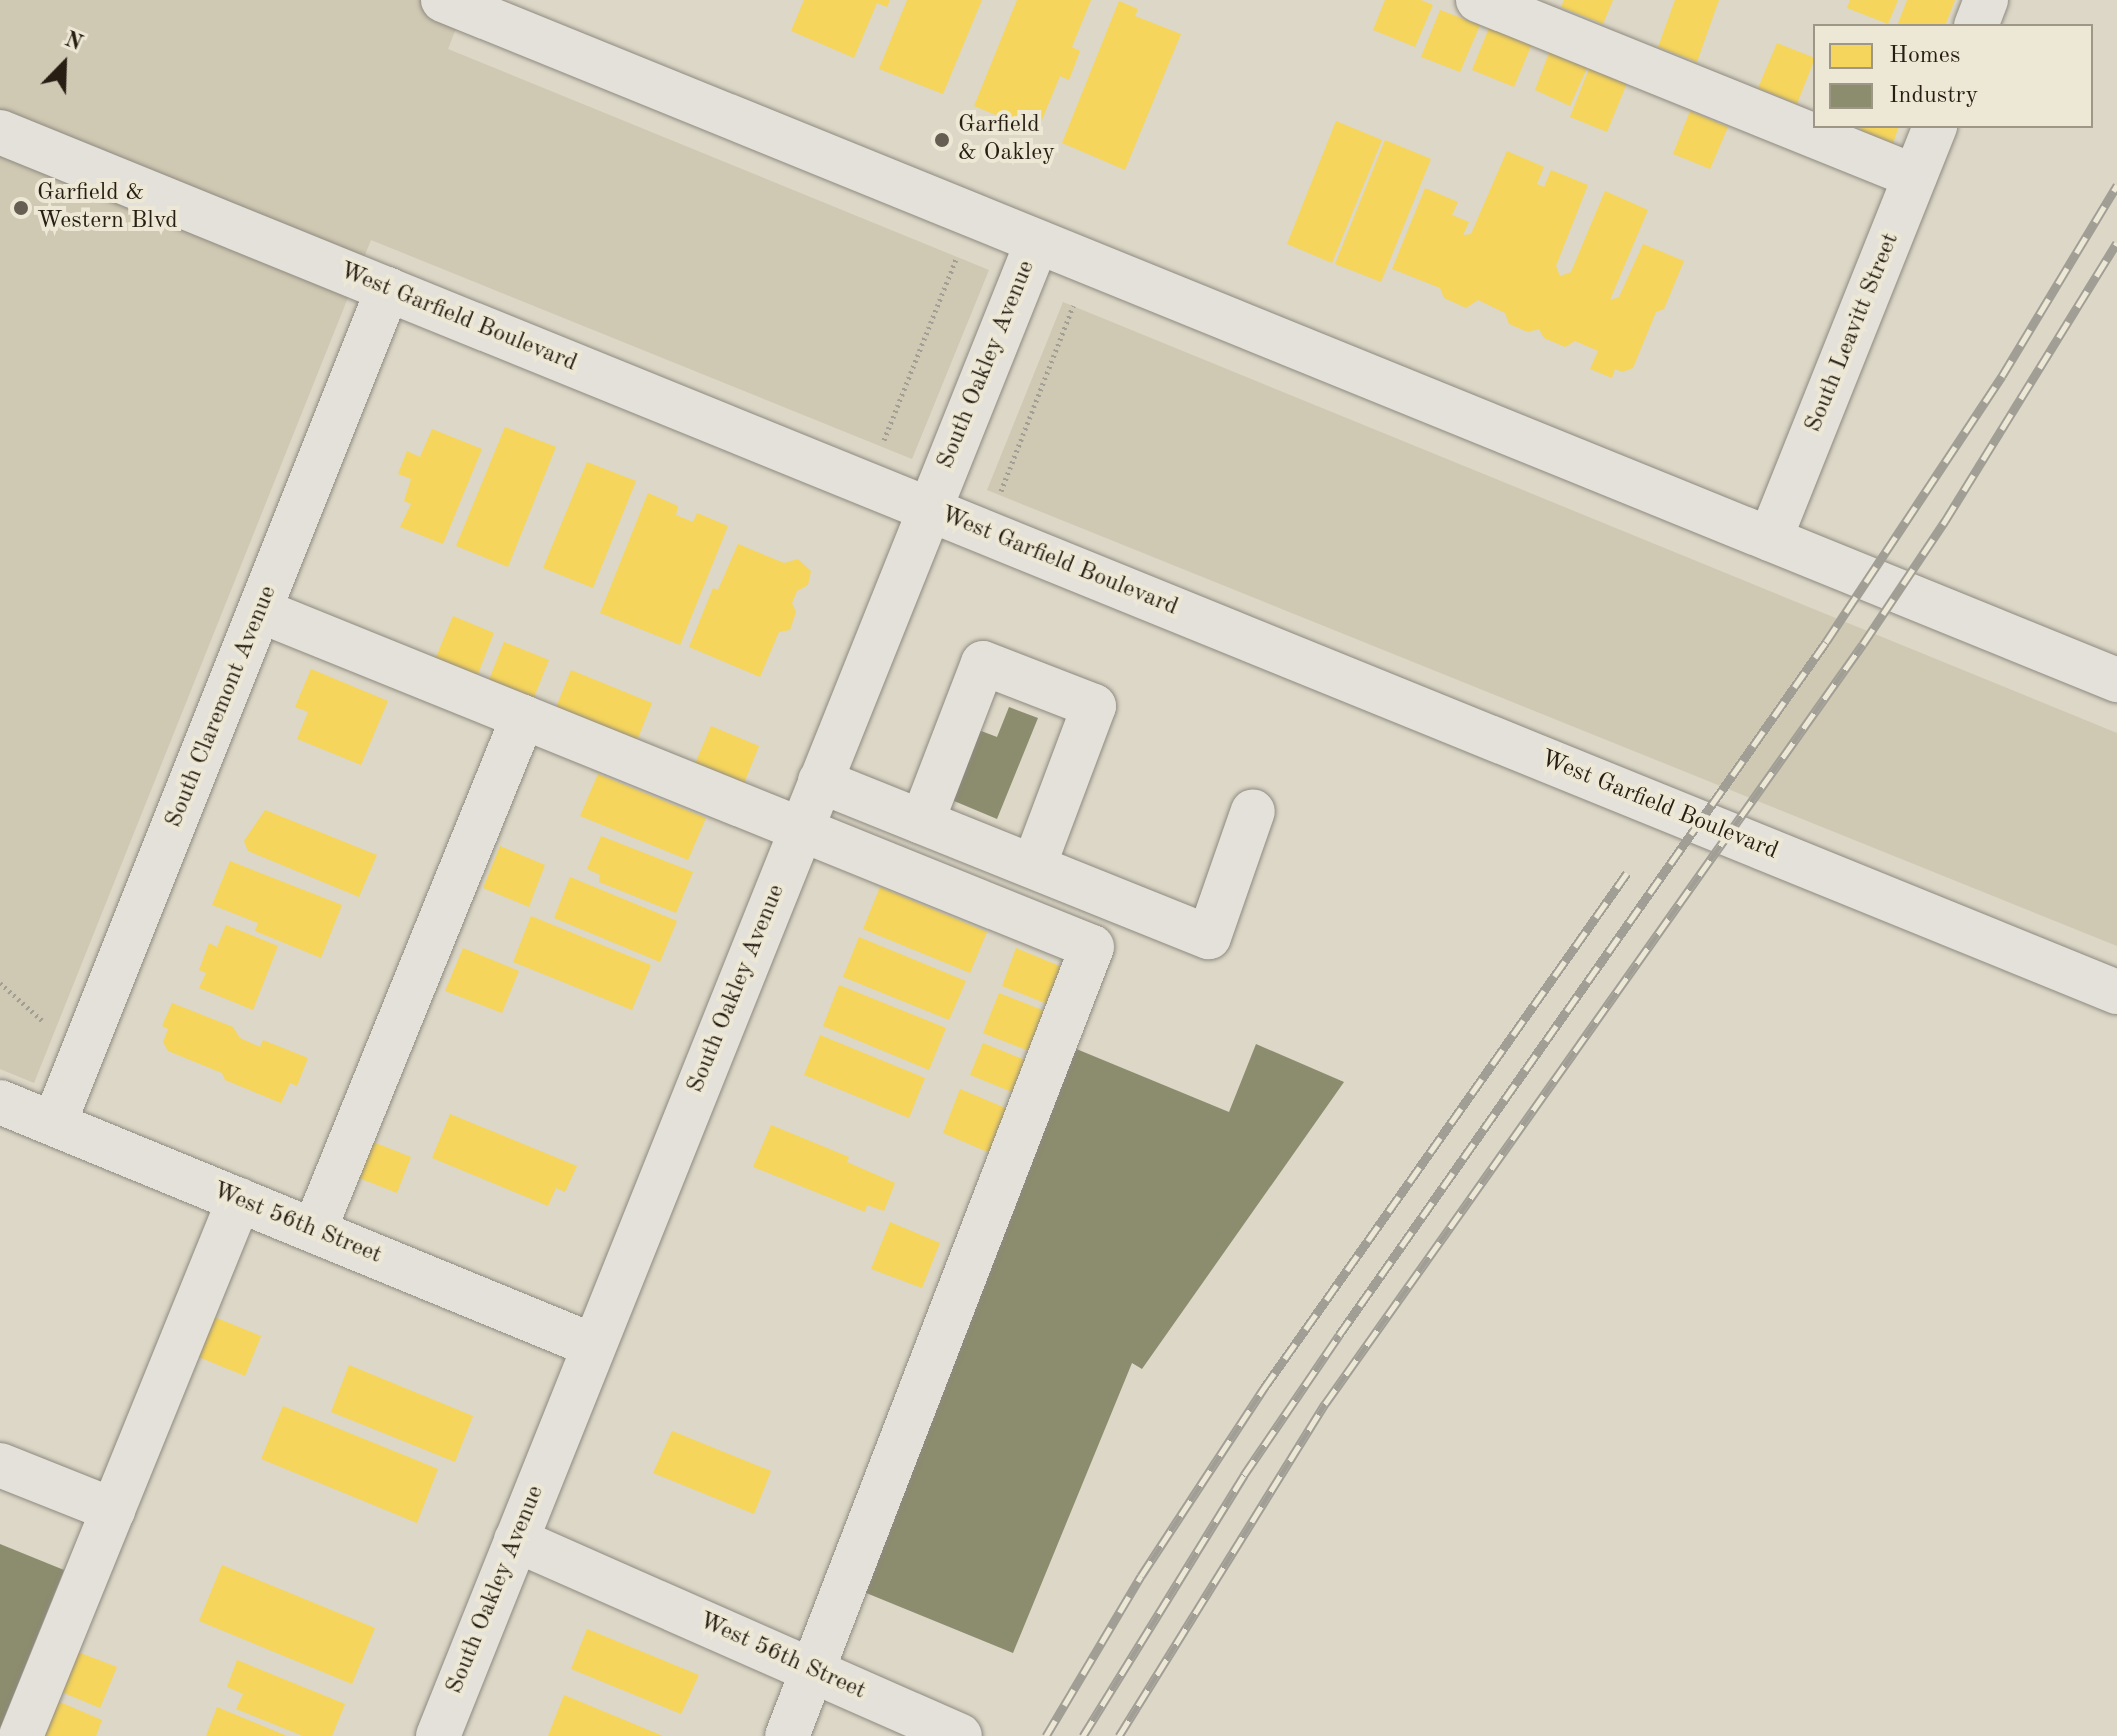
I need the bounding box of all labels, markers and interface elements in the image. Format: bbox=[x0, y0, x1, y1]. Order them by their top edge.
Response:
north arrow bbox=[24, 24, 104, 104]
legend bbox=[1813, 24, 2093, 128]
text: N bbox=[61, 28, 85, 55]
text: Homes bbox=[1889, 44, 1960, 68]
text: Industry bbox=[1889, 84, 1978, 108]
place label: Garfield & Oakley bbox=[958, 112, 1055, 168]
marker: Garfield & Oakley bbox=[933, 131, 951, 149]
place label: Garfield & Western Blvd bbox=[37, 180, 178, 236]
marker: Garfield & Western Blvd bbox=[12, 199, 30, 217]
street label: South Leavitt Street bbox=[1800, 229, 1906, 437]
street label: West Garfield Boulevard bbox=[335, 257, 581, 379]
street label: South Oakley Avenue bbox=[932, 257, 1042, 473]
street label: West Garfield Boulevard bbox=[936, 501, 1182, 623]
street label: South Claremont Avenue bbox=[160, 582, 284, 832]
street label: West Garfield Boulevard bbox=[1536, 745, 1782, 867]
street label: South Oakley Avenue bbox=[682, 881, 792, 1097]
street label: West 56th Street bbox=[208, 1177, 386, 1271]
street label: South Oakley Avenue bbox=[441, 1482, 551, 1698]
street label: West 56th Street bbox=[694, 1607, 870, 1707]

